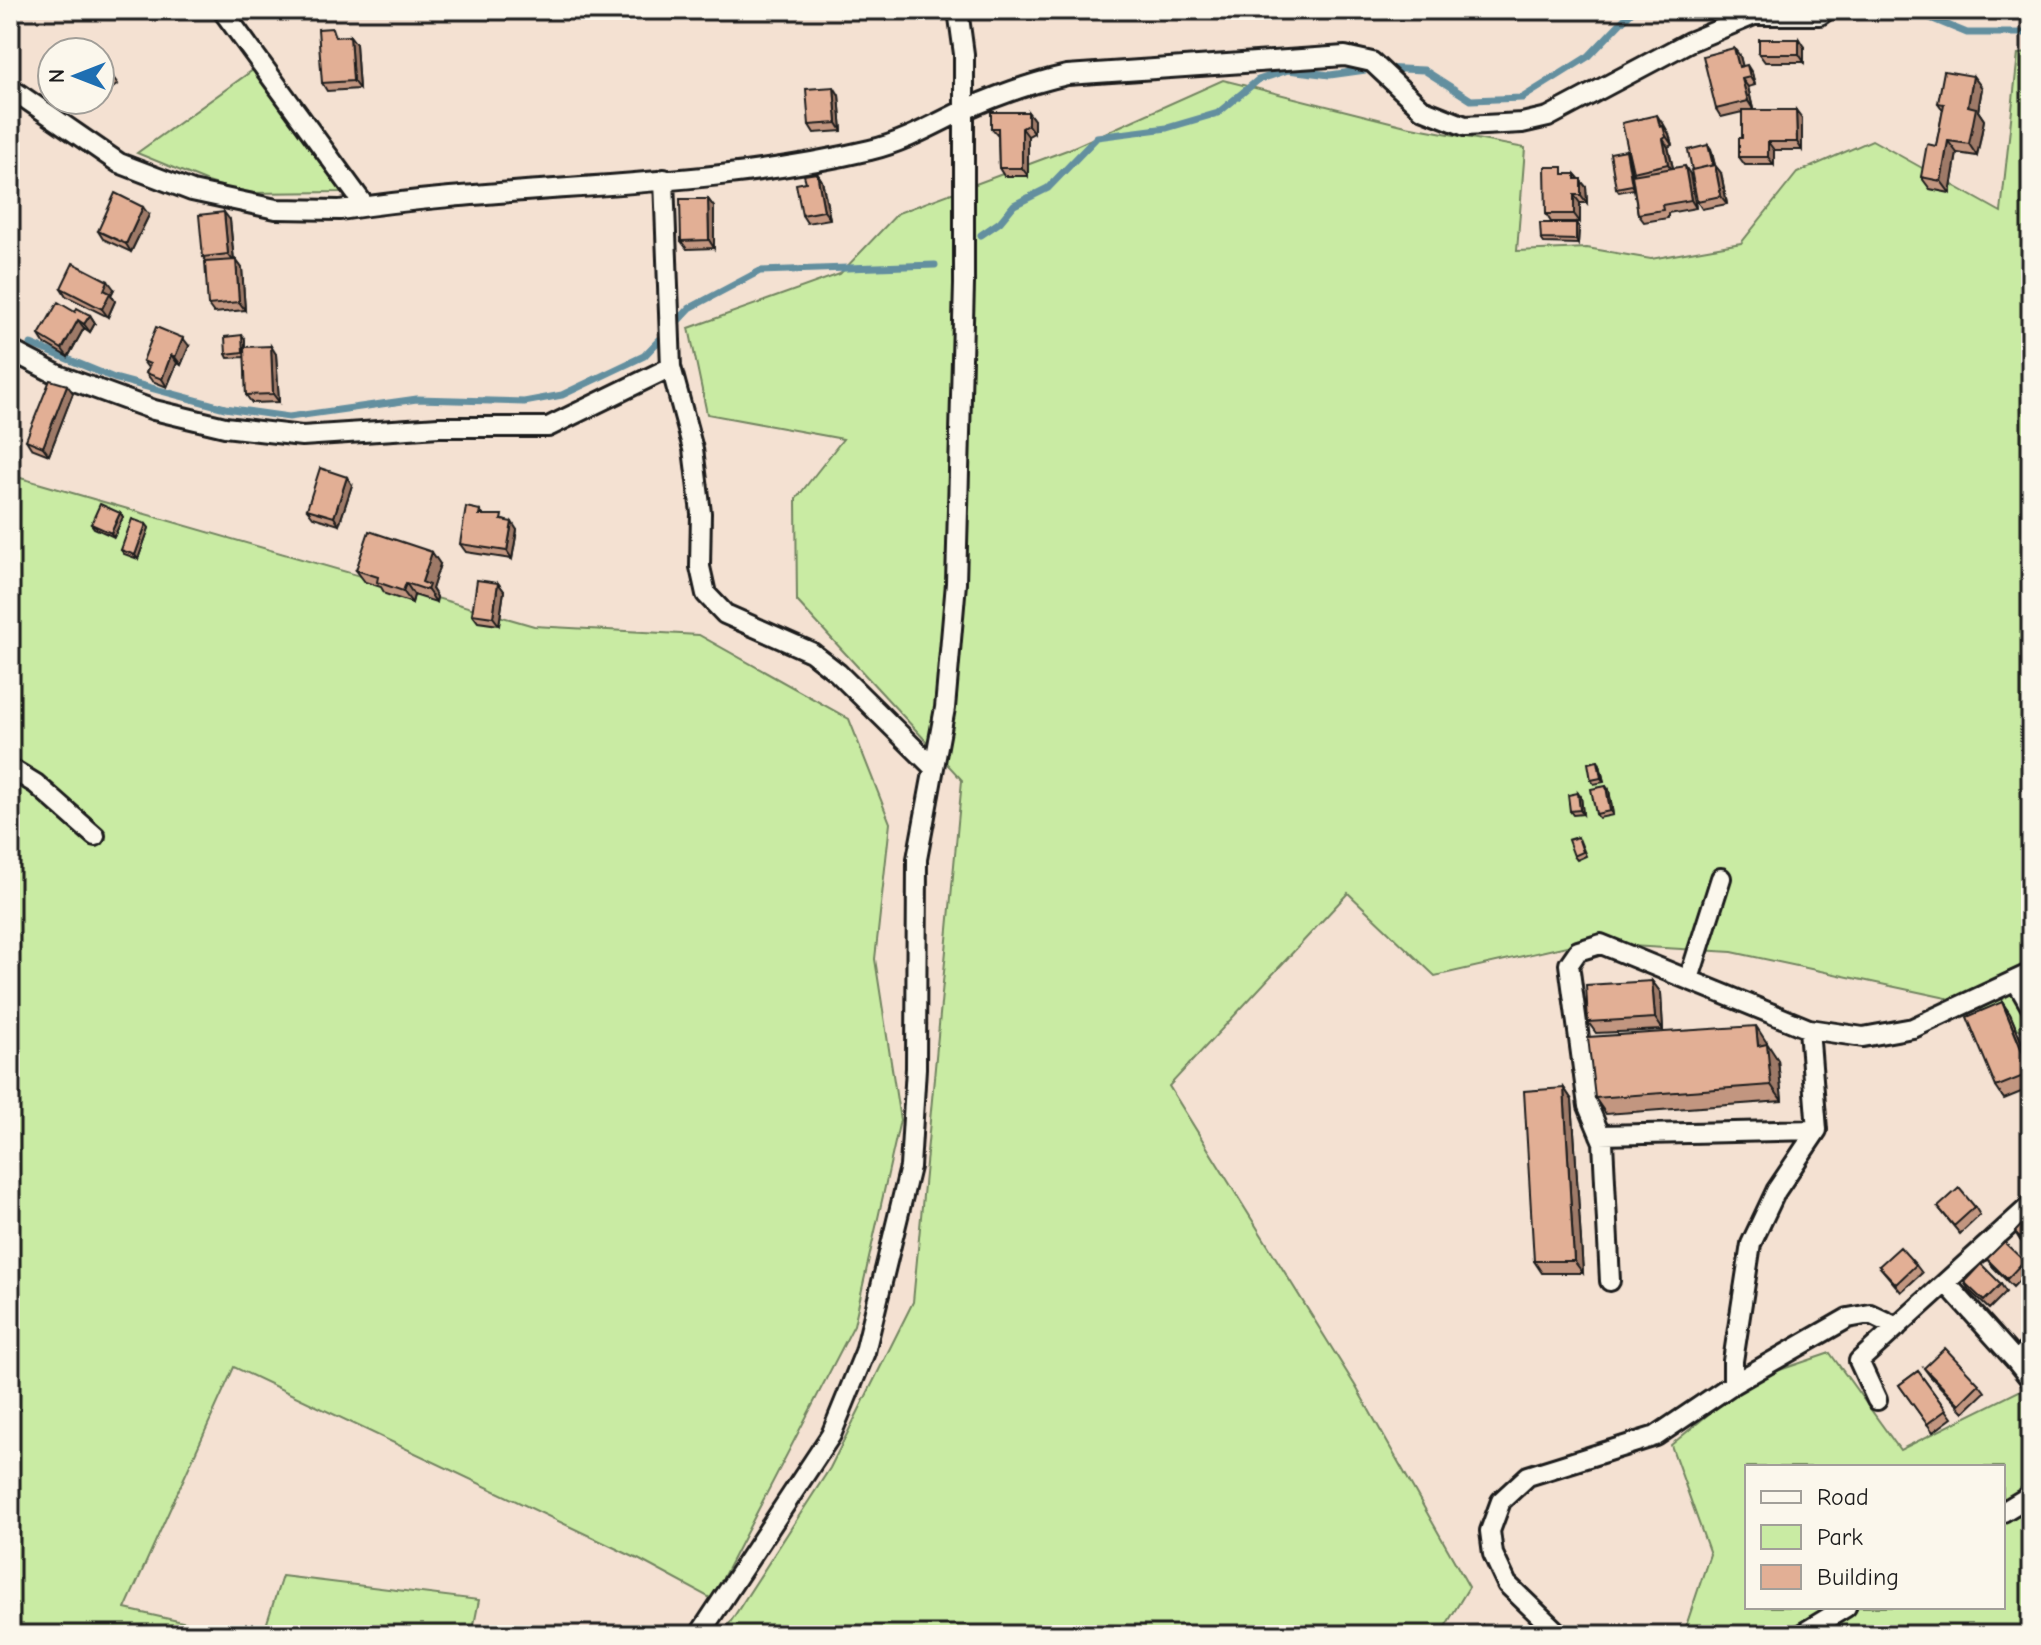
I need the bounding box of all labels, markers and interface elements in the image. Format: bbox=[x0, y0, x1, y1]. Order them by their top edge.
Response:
north arrow bbox=[36, 36, 116, 116]
text: N bbox=[44, 69, 70, 83]
legend bbox=[1745, 1465, 2005, 1609]
text: Road bbox=[1817, 1483, 1869, 1511]
text: Park bbox=[1817, 1523, 1863, 1551]
text: Building bbox=[1817, 1563, 1899, 1591]

